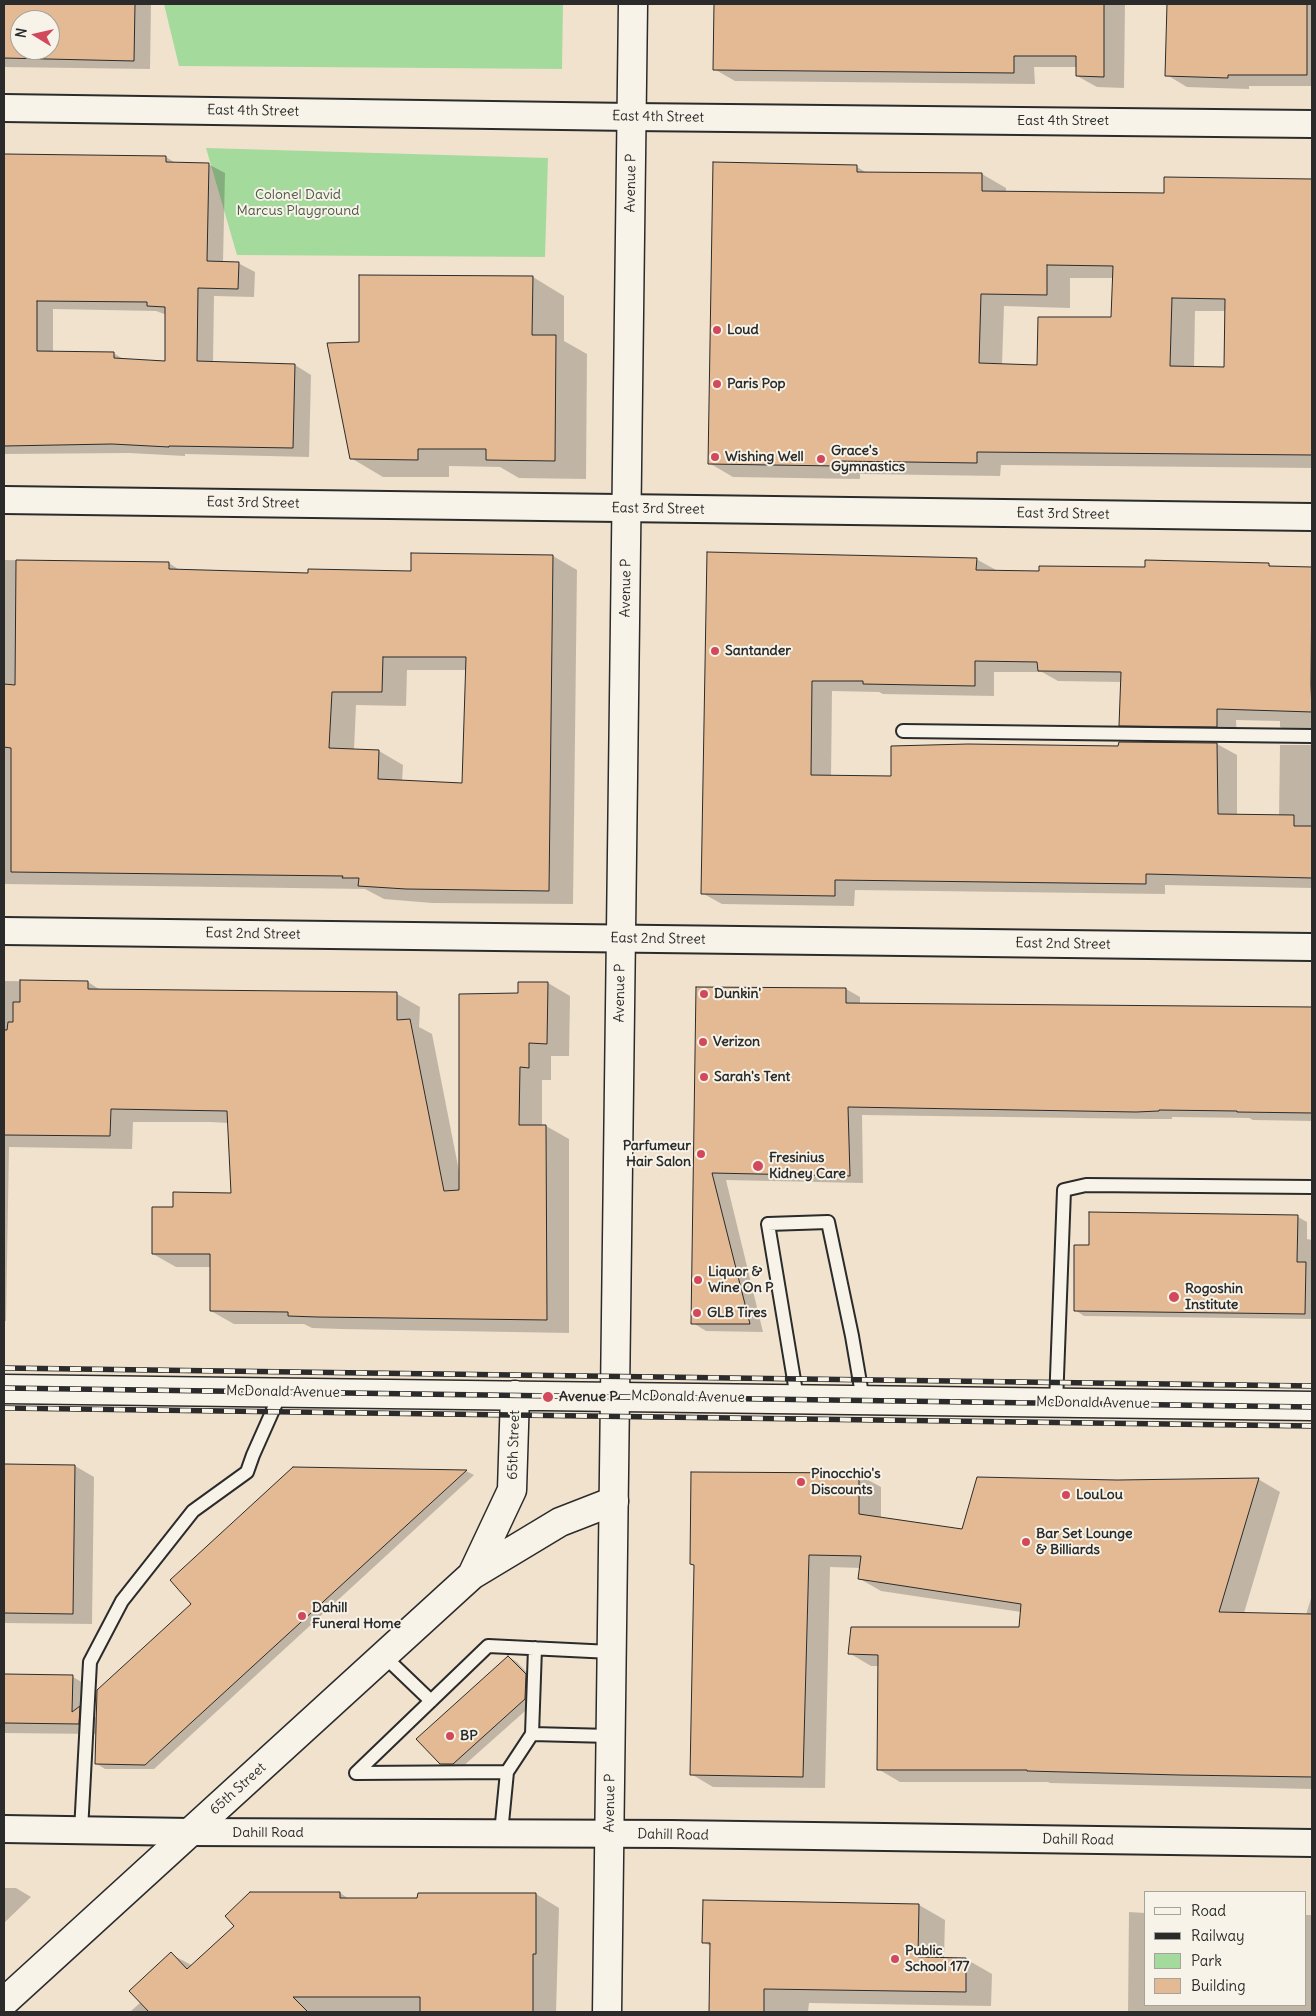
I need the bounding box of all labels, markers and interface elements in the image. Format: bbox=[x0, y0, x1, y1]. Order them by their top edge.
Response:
north arrow bbox=[10, 10, 60, 60]
text: N bbox=[12, 27, 31, 39]
street label: East 4th Street bbox=[207, 102, 299, 120]
street label: East 4th Street bbox=[612, 108, 704, 126]
street label: East 4th Street bbox=[1017, 113, 1109, 129]
street label: Avenue P bbox=[622, 154, 640, 212]
park label: Colonel David Marcus Playground bbox=[236, 187, 360, 220]
place label: Loud bbox=[727, 322, 759, 338]
marker: Loud bbox=[711, 324, 723, 336]
place label: Paris Pop bbox=[727, 376, 786, 392]
marker: Paris Pop bbox=[711, 378, 723, 390]
place label: Grace's Gymnastics bbox=[831, 443, 905, 476]
place label: Wishing Well bbox=[725, 449, 804, 465]
marker: Wishing Well bbox=[709, 451, 721, 463]
marker: Grace's Gymnastics bbox=[815, 453, 827, 465]
street label: East 3rd Street bbox=[206, 494, 300, 512]
street label: East 3rd Street bbox=[611, 500, 705, 518]
street label: East 3rd Street bbox=[1016, 505, 1110, 523]
street label: Avenue P bbox=[617, 559, 635, 617]
place label: Santander bbox=[725, 643, 791, 659]
marker: Santander bbox=[709, 645, 721, 657]
street label: East 2nd Street bbox=[205, 925, 301, 943]
street label: East 2nd Street bbox=[610, 930, 706, 948]
street label: East 2nd Street bbox=[1015, 935, 1111, 953]
street label: Avenue P bbox=[611, 964, 629, 1022]
place label: Dunkin' bbox=[714, 986, 761, 1002]
marker: Dunkin' bbox=[698, 988, 710, 1000]
place label: Verizon bbox=[713, 1034, 760, 1050]
marker: Verizon bbox=[697, 1036, 709, 1048]
place label: Sarah's Tent bbox=[714, 1069, 790, 1085]
marker: Sarah's Tent bbox=[698, 1071, 710, 1083]
place label: Parfumeur Hair Salon bbox=[623, 1138, 691, 1170]
marker: Parfumeur Hair Salon bbox=[695, 1148, 707, 1160]
place label: Fresinius Kidney Care bbox=[769, 1150, 846, 1182]
marker: Fresinius Kidney Care bbox=[751, 1159, 765, 1173]
place label: Liquor & Wine On P bbox=[708, 1264, 774, 1296]
marker: Liquor & Wine On P bbox=[692, 1274, 704, 1286]
place label: Rogoshin Institute bbox=[1185, 1281, 1243, 1314]
marker: Rogoshin Institute bbox=[1167, 1290, 1181, 1304]
place label: GLB Tires bbox=[707, 1305, 767, 1321]
marker: GLB Tires bbox=[691, 1307, 703, 1319]
street label: McDonald Avenue bbox=[226, 1383, 340, 1401]
street label: McDonald Avenue bbox=[631, 1388, 745, 1406]
place label: Avenue P bbox=[559, 1389, 618, 1405]
marker: Avenue P bbox=[541, 1390, 555, 1404]
street label: McDonald Avenue bbox=[1036, 1394, 1150, 1412]
street label: 65th Street bbox=[504, 1410, 524, 1480]
place label: Pinocchio's Discounts bbox=[811, 1466, 881, 1498]
marker: Pinocchio's Discounts bbox=[795, 1476, 807, 1488]
place label: LouLou bbox=[1076, 1487, 1123, 1503]
marker: LouLou bbox=[1060, 1489, 1072, 1501]
place label: Bar Set Lounge & Billiards bbox=[1036, 1526, 1133, 1558]
marker: Bar Set Lounge & Billiards bbox=[1020, 1536, 1032, 1548]
place label: Dahill Funeral Home bbox=[312, 1600, 401, 1632]
marker: Dahill Funeral Home bbox=[296, 1610, 308, 1622]
place label: BP bbox=[460, 1728, 478, 1744]
marker: BP bbox=[444, 1730, 456, 1742]
street label: 65th Street bbox=[207, 1759, 269, 1819]
street label: Avenue P bbox=[601, 1774, 619, 1832]
street label: Dahill Road bbox=[232, 1825, 304, 1841]
street label: Dahill Road bbox=[637, 1826, 709, 1844]
street label: Dahill Road bbox=[1042, 1831, 1114, 1849]
legend bbox=[1144, 1891, 1306, 2006]
text: Road bbox=[1191, 1901, 1226, 1920]
text: Railway bbox=[1191, 1926, 1245, 1945]
place label: Public School 177 bbox=[905, 1943, 969, 1975]
text: Park bbox=[1191, 1951, 1222, 1970]
marker: Public School 177 bbox=[889, 1953, 901, 1965]
text: Building bbox=[1191, 1976, 1246, 1995]

